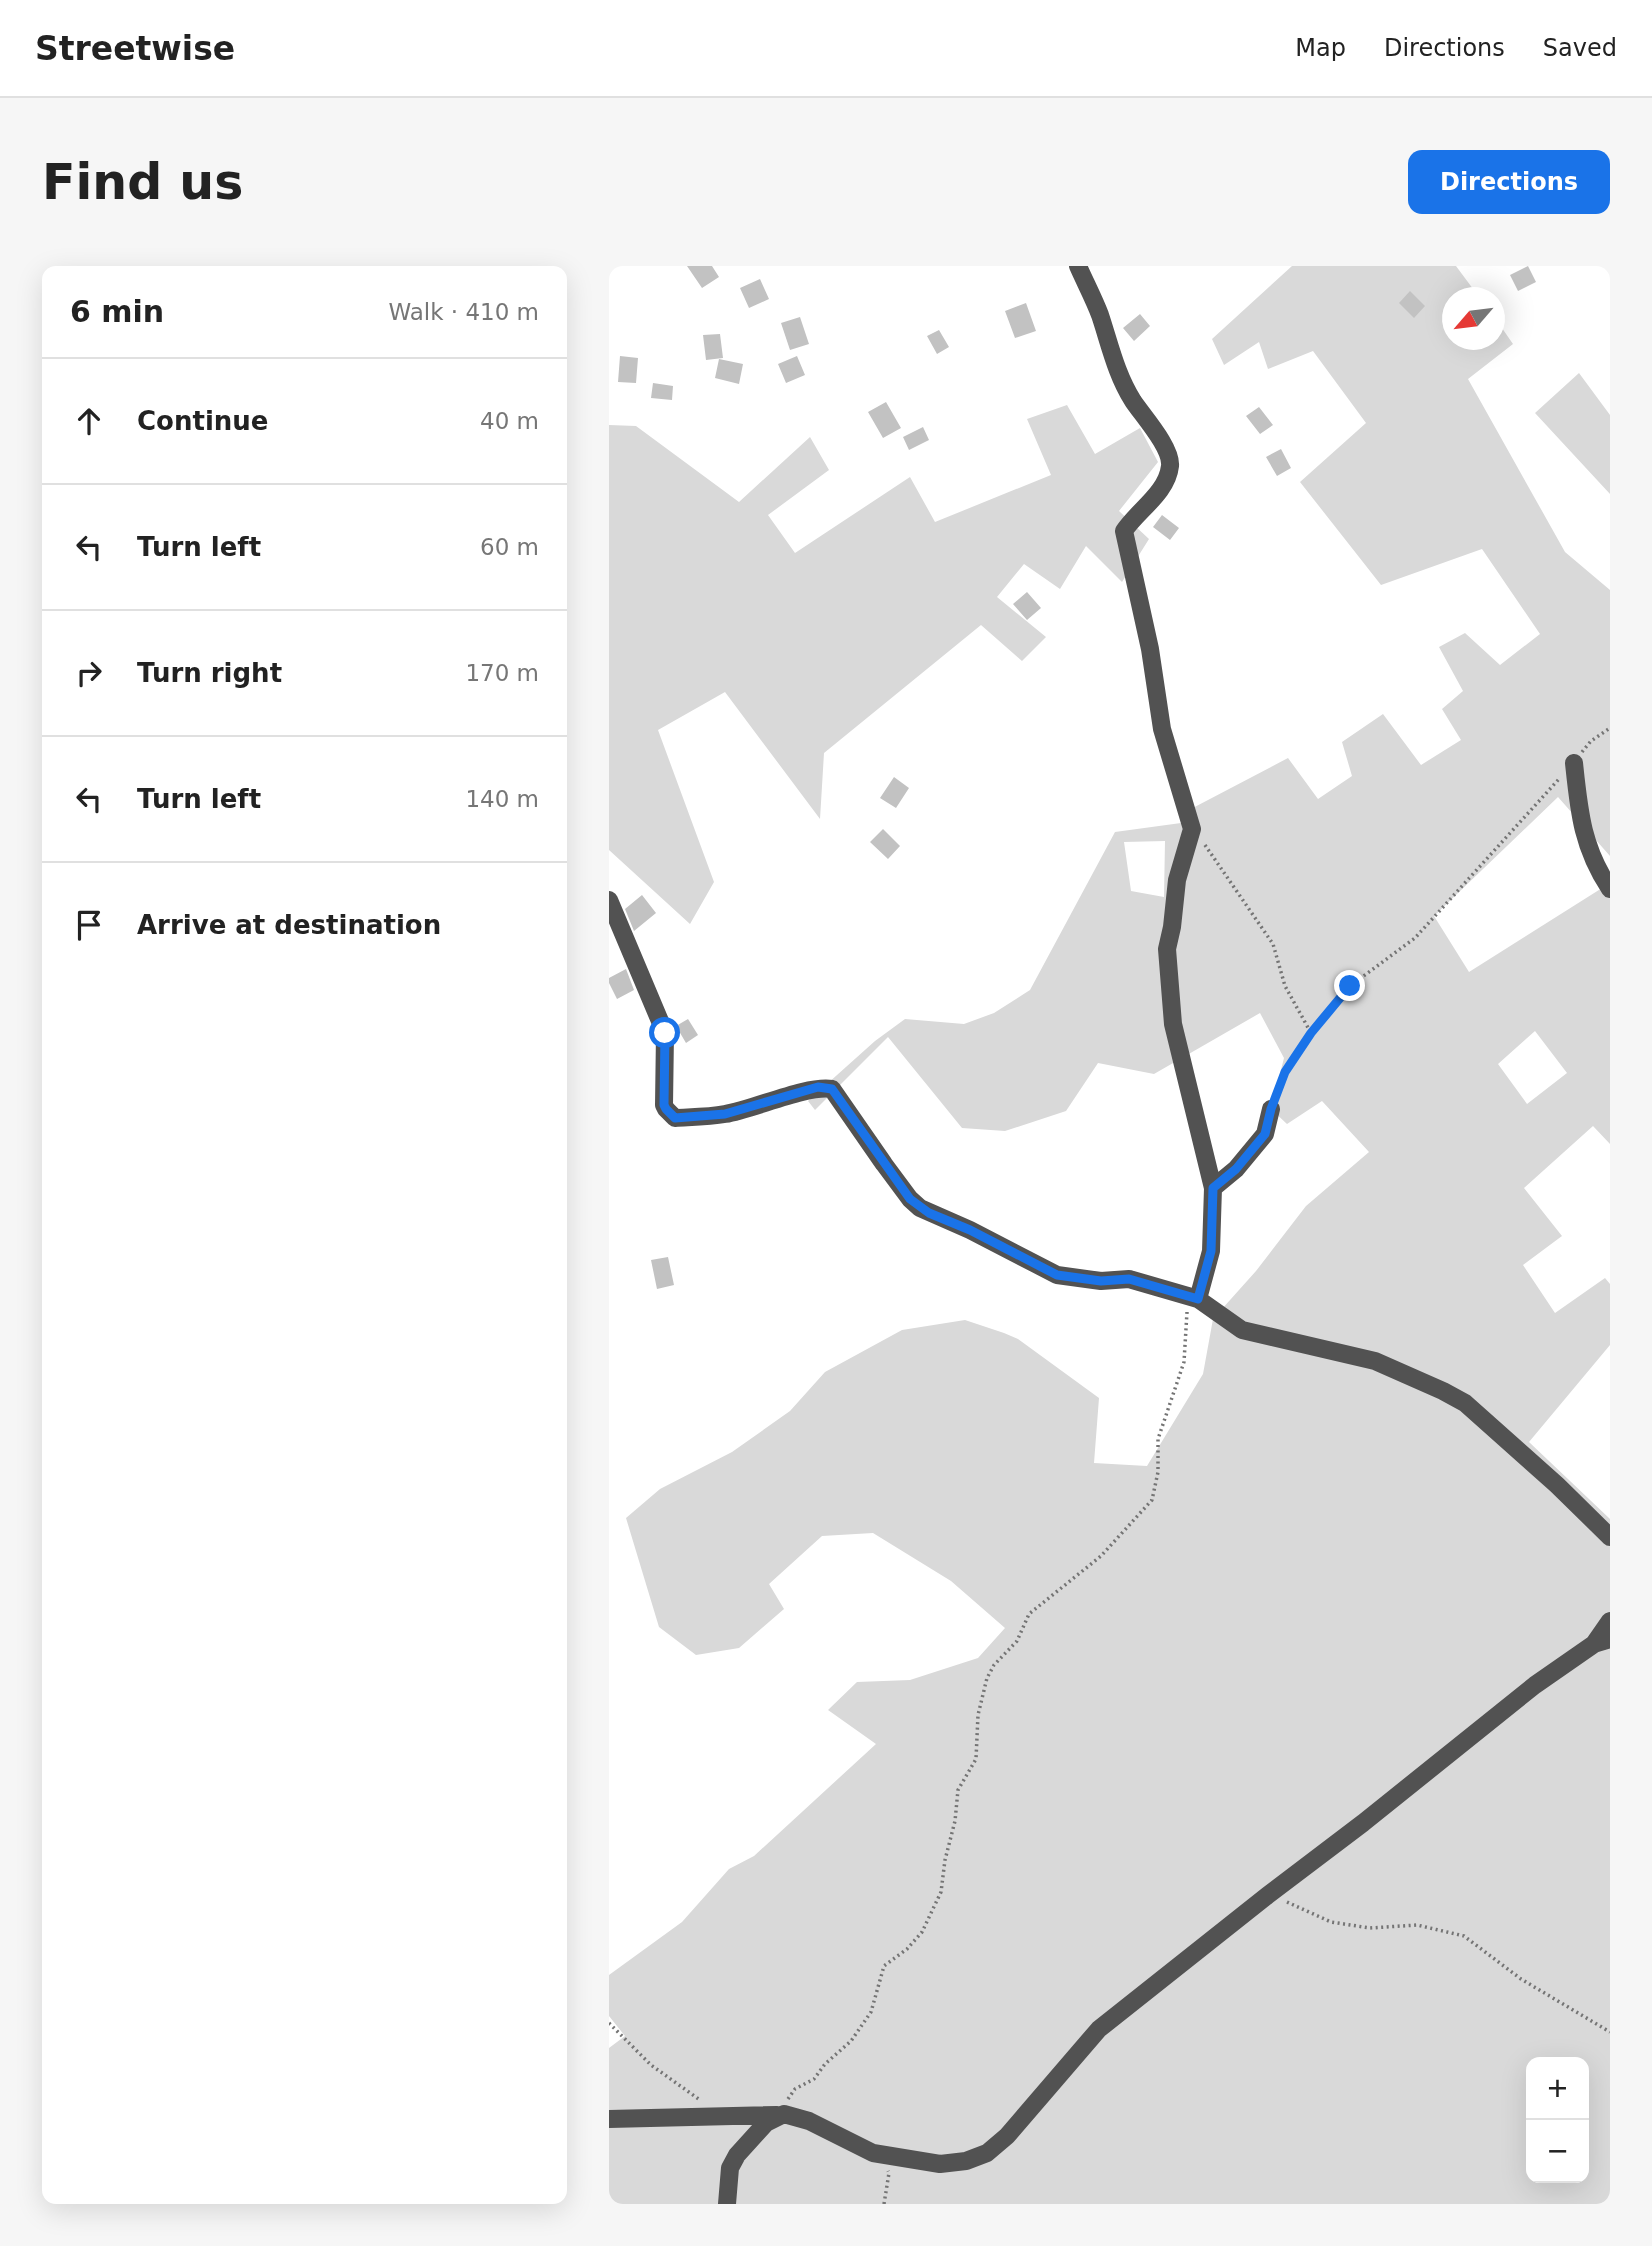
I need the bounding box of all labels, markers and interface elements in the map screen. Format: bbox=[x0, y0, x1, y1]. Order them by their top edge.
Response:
text: Streetwise bbox=[35, 29, 235, 68]
text: Map bbox=[1295, 34, 1346, 62]
text: Directions bbox=[1384, 34, 1505, 62]
text: Saved bbox=[1543, 34, 1617, 62]
button: Directions bbox=[1408, 150, 1610, 214]
text: Find us bbox=[42, 154, 243, 211]
north arrow bbox=[1442, 287, 1505, 350]
text: 6 min bbox=[70, 294, 164, 329]
text: Walk · 410 m bbox=[388, 299, 539, 325]
icon: ahead bbox=[70, 402, 108, 440]
text: Continue bbox=[137, 406, 268, 436]
text: 40 m bbox=[480, 408, 539, 434]
icon: left bbox=[70, 528, 108, 566]
text: Turn left bbox=[137, 532, 261, 562]
text: 60 m bbox=[480, 534, 539, 560]
icon: right bbox=[70, 654, 108, 692]
text: Turn right bbox=[137, 658, 282, 688]
text: 170 m bbox=[465, 660, 539, 686]
icon: left bbox=[70, 780, 108, 818]
text: Turn left bbox=[137, 784, 261, 814]
text: 140 m bbox=[465, 786, 539, 812]
icon: arrive bbox=[70, 906, 108, 944]
text: Arrive at destination bbox=[137, 910, 441, 940]
route end bbox=[1334, 970, 1365, 1001]
route start bbox=[649, 1017, 680, 1048]
map controls bbox=[1526, 2057, 1589, 2183]
button: + bbox=[1526, 2057, 1589, 2120]
button: − bbox=[1526, 2120, 1589, 2183]

